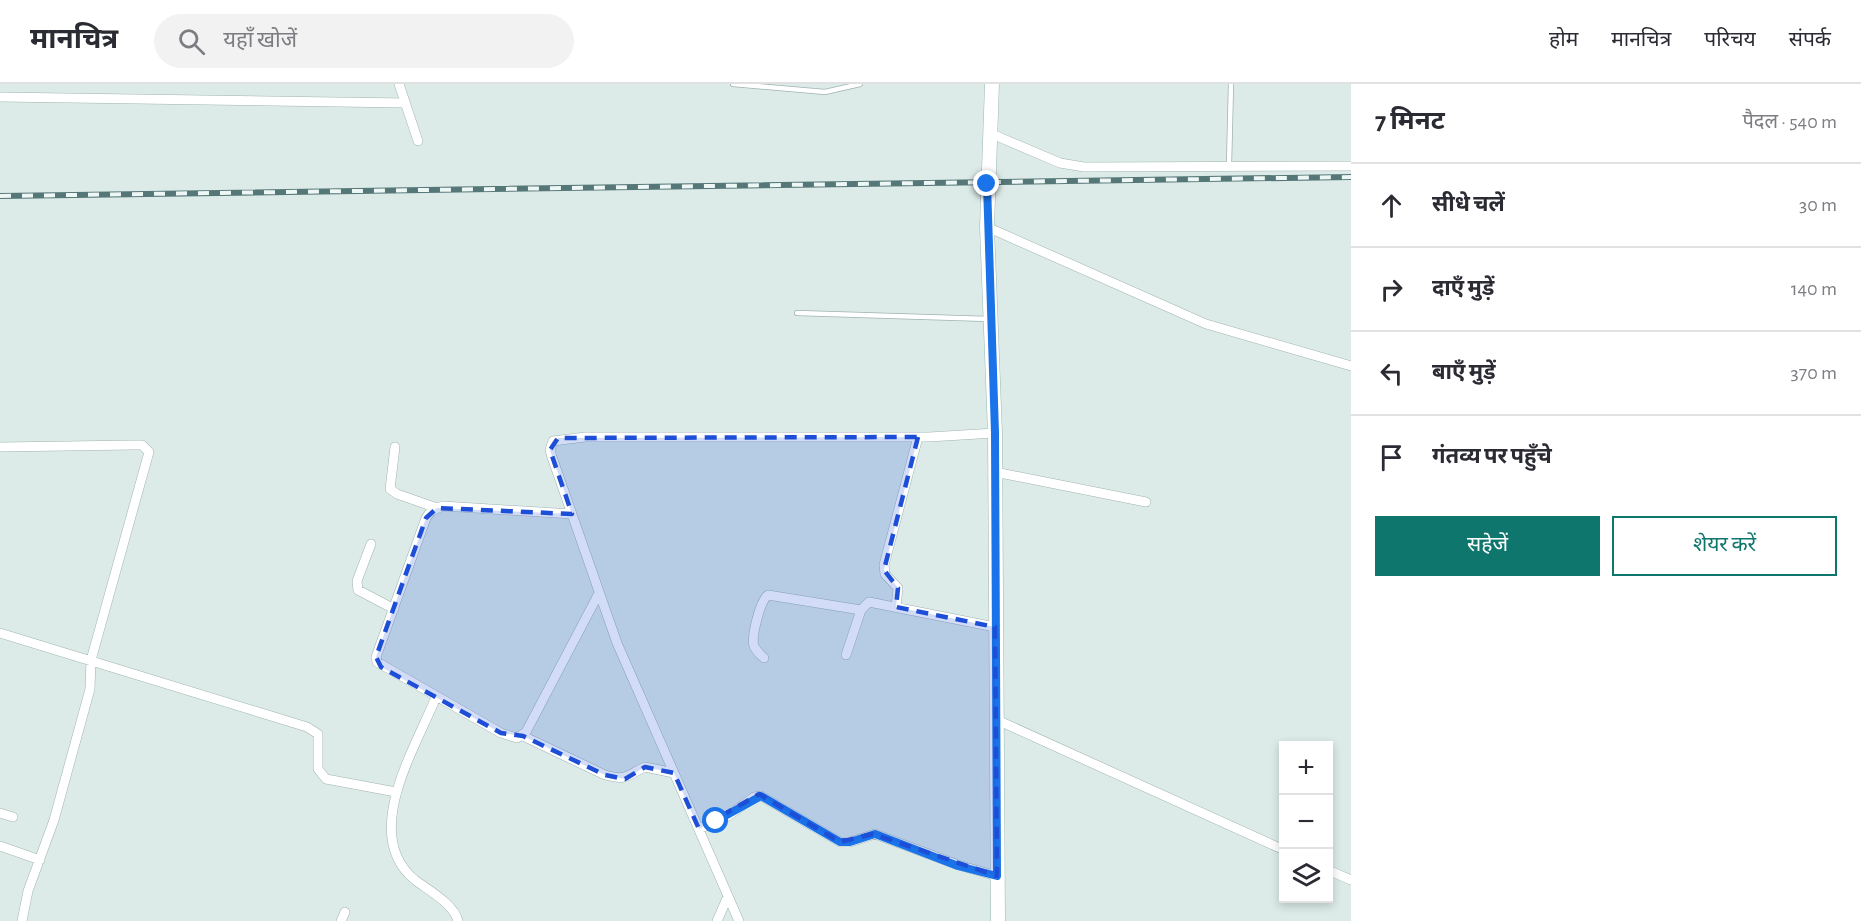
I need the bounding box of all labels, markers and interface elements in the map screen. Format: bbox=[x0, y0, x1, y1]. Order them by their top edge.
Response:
search box bbox=[154, 14, 574, 68]
icon: search bbox=[175, 25, 208, 58]
text: मानचित्र bbox=[30, 26, 118, 54]
text: यहाँ खोजें bbox=[223, 29, 297, 51]
text: होम bbox=[1549, 29, 1578, 50]
text: मानचित्र bbox=[1611, 29, 1671, 50]
text: परिचय bbox=[1704, 29, 1756, 50]
text: संपर्क bbox=[1789, 29, 1831, 50]
text: 7 मिनट bbox=[1375, 108, 1445, 134]
text: पैदल · 540 m bbox=[1742, 112, 1837, 132]
route end bbox=[973, 170, 999, 196]
icon: ahead bbox=[1375, 189, 1408, 222]
text: सीधे चलें bbox=[1432, 193, 1505, 215]
text: 30 m bbox=[1799, 195, 1837, 215]
icon: right bbox=[1375, 273, 1408, 306]
text: दाएँ मुड़ें bbox=[1432, 277, 1494, 299]
text: 140 m bbox=[1791, 279, 1837, 299]
icon: left bbox=[1375, 357, 1408, 390]
text: बाएँ मुड़ें bbox=[1432, 361, 1496, 383]
text: 370 m bbox=[1791, 363, 1837, 383]
icon: arrive bbox=[1375, 441, 1408, 474]
text: गंतव्य पर पहुँचे bbox=[1432, 445, 1552, 467]
button: सहेजें bbox=[1375, 516, 1600, 576]
button: शेयर करें bbox=[1612, 516, 1837, 576]
map controls bbox=[1279, 741, 1333, 903]
button: + bbox=[1279, 741, 1333, 795]
button: − bbox=[1279, 795, 1333, 849]
route start bbox=[702, 807, 728, 833]
button: layers bbox=[1279, 849, 1333, 903]

